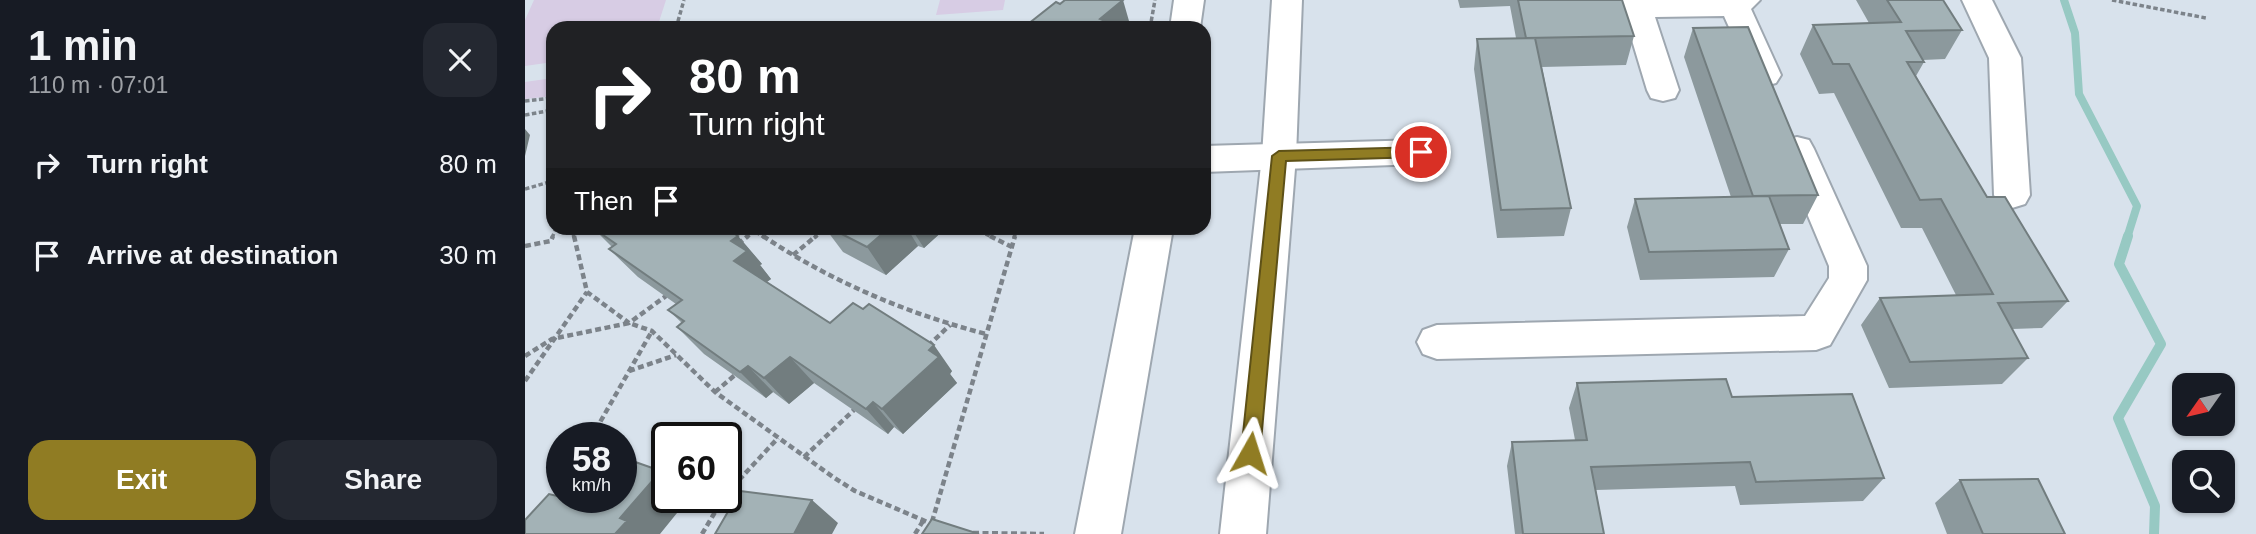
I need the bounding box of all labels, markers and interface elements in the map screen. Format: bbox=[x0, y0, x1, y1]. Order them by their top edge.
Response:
text: 1 min bbox=[28, 22, 138, 69]
button: close bbox=[423, 23, 497, 97]
icon: right bbox=[574, 49, 665, 140]
text: 80 m bbox=[689, 49, 801, 103]
text: 110 m · 07:01 bbox=[28, 72, 168, 98]
text: Turn right bbox=[689, 106, 825, 142]
pin bbox=[1391, 122, 1451, 182]
icon: arrive bbox=[1402, 133, 1440, 171]
icon: right bbox=[28, 146, 66, 184]
text: Turn right bbox=[87, 149, 208, 179]
text: 80 m bbox=[439, 149, 497, 179]
icon: arrive bbox=[647, 182, 685, 220]
text: Then bbox=[574, 186, 633, 216]
icon: arrive bbox=[28, 237, 66, 275]
text: Arrive at destination bbox=[87, 240, 338, 270]
text: 30 m bbox=[439, 240, 497, 270]
north arrow bbox=[2172, 373, 2235, 436]
map controls bbox=[2172, 373, 2235, 513]
position arrow bbox=[1213, 416, 1287, 490]
speed limit sign: 60 bbox=[651, 422, 742, 513]
text: 58 bbox=[572, 439, 611, 478]
button: Exit bbox=[28, 440, 256, 520]
button: Share bbox=[270, 440, 497, 520]
button: search bbox=[2172, 450, 2235, 513]
text: km/h bbox=[572, 475, 611, 495]

